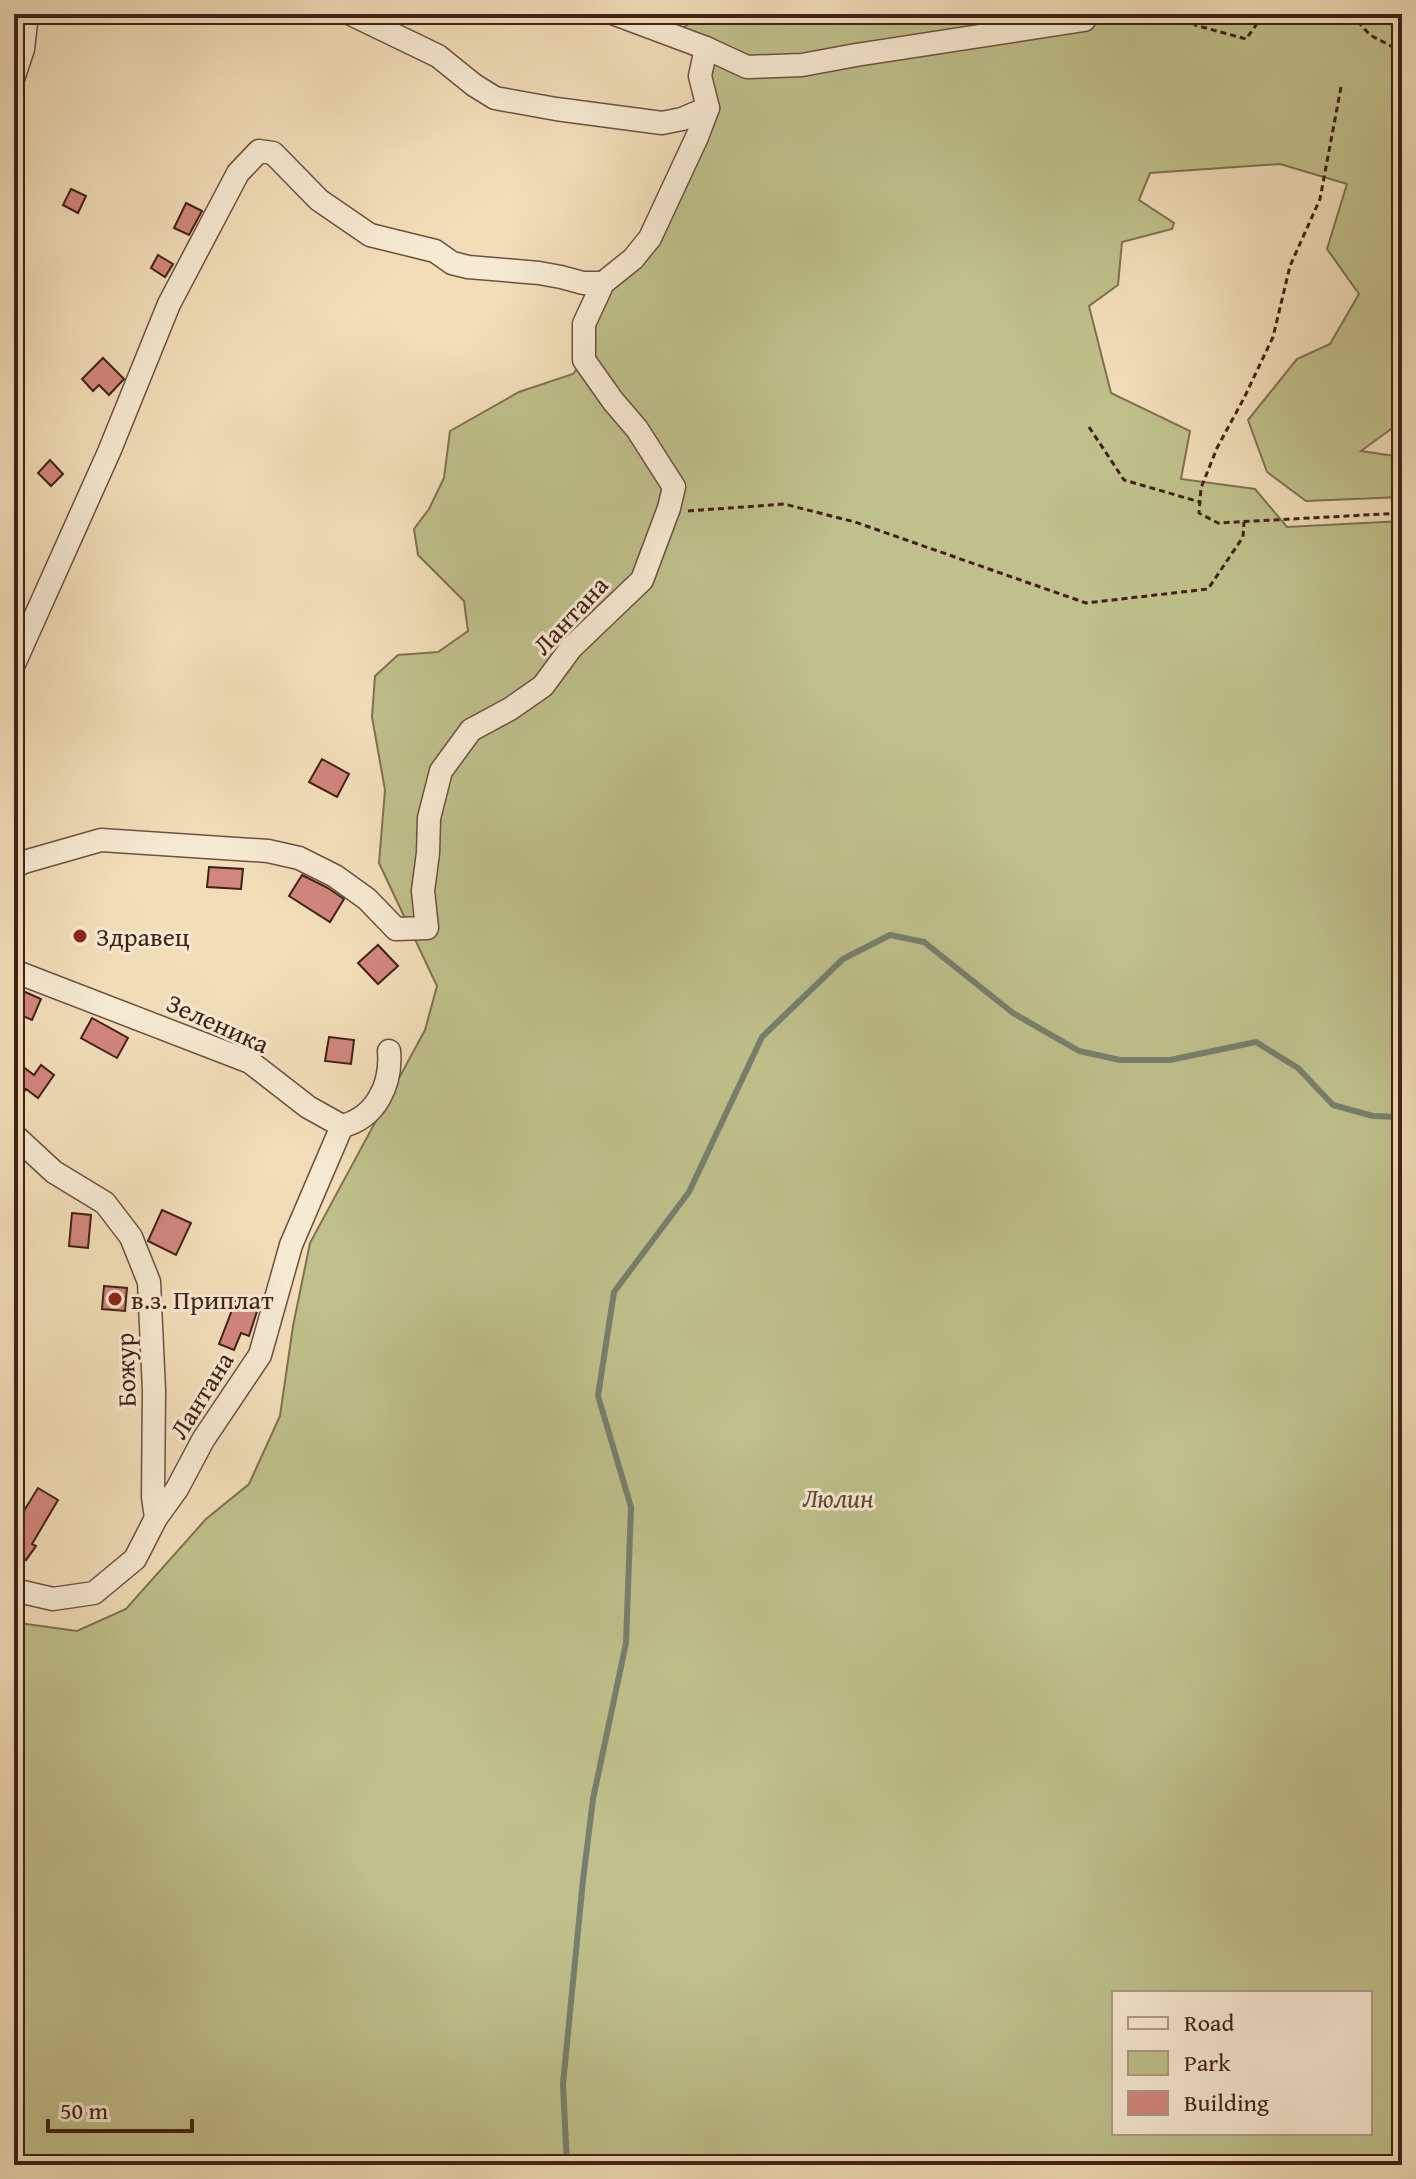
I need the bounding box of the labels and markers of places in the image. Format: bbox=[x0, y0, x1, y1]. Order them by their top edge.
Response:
place label: Здравец bbox=[96, 917, 190, 956]
marker: Здравец bbox=[71, 927, 89, 945]
place label: в.з. Приплат bbox=[131, 1280, 274, 1319]
marker: в.з. Приплат bbox=[106, 1290, 124, 1308]

